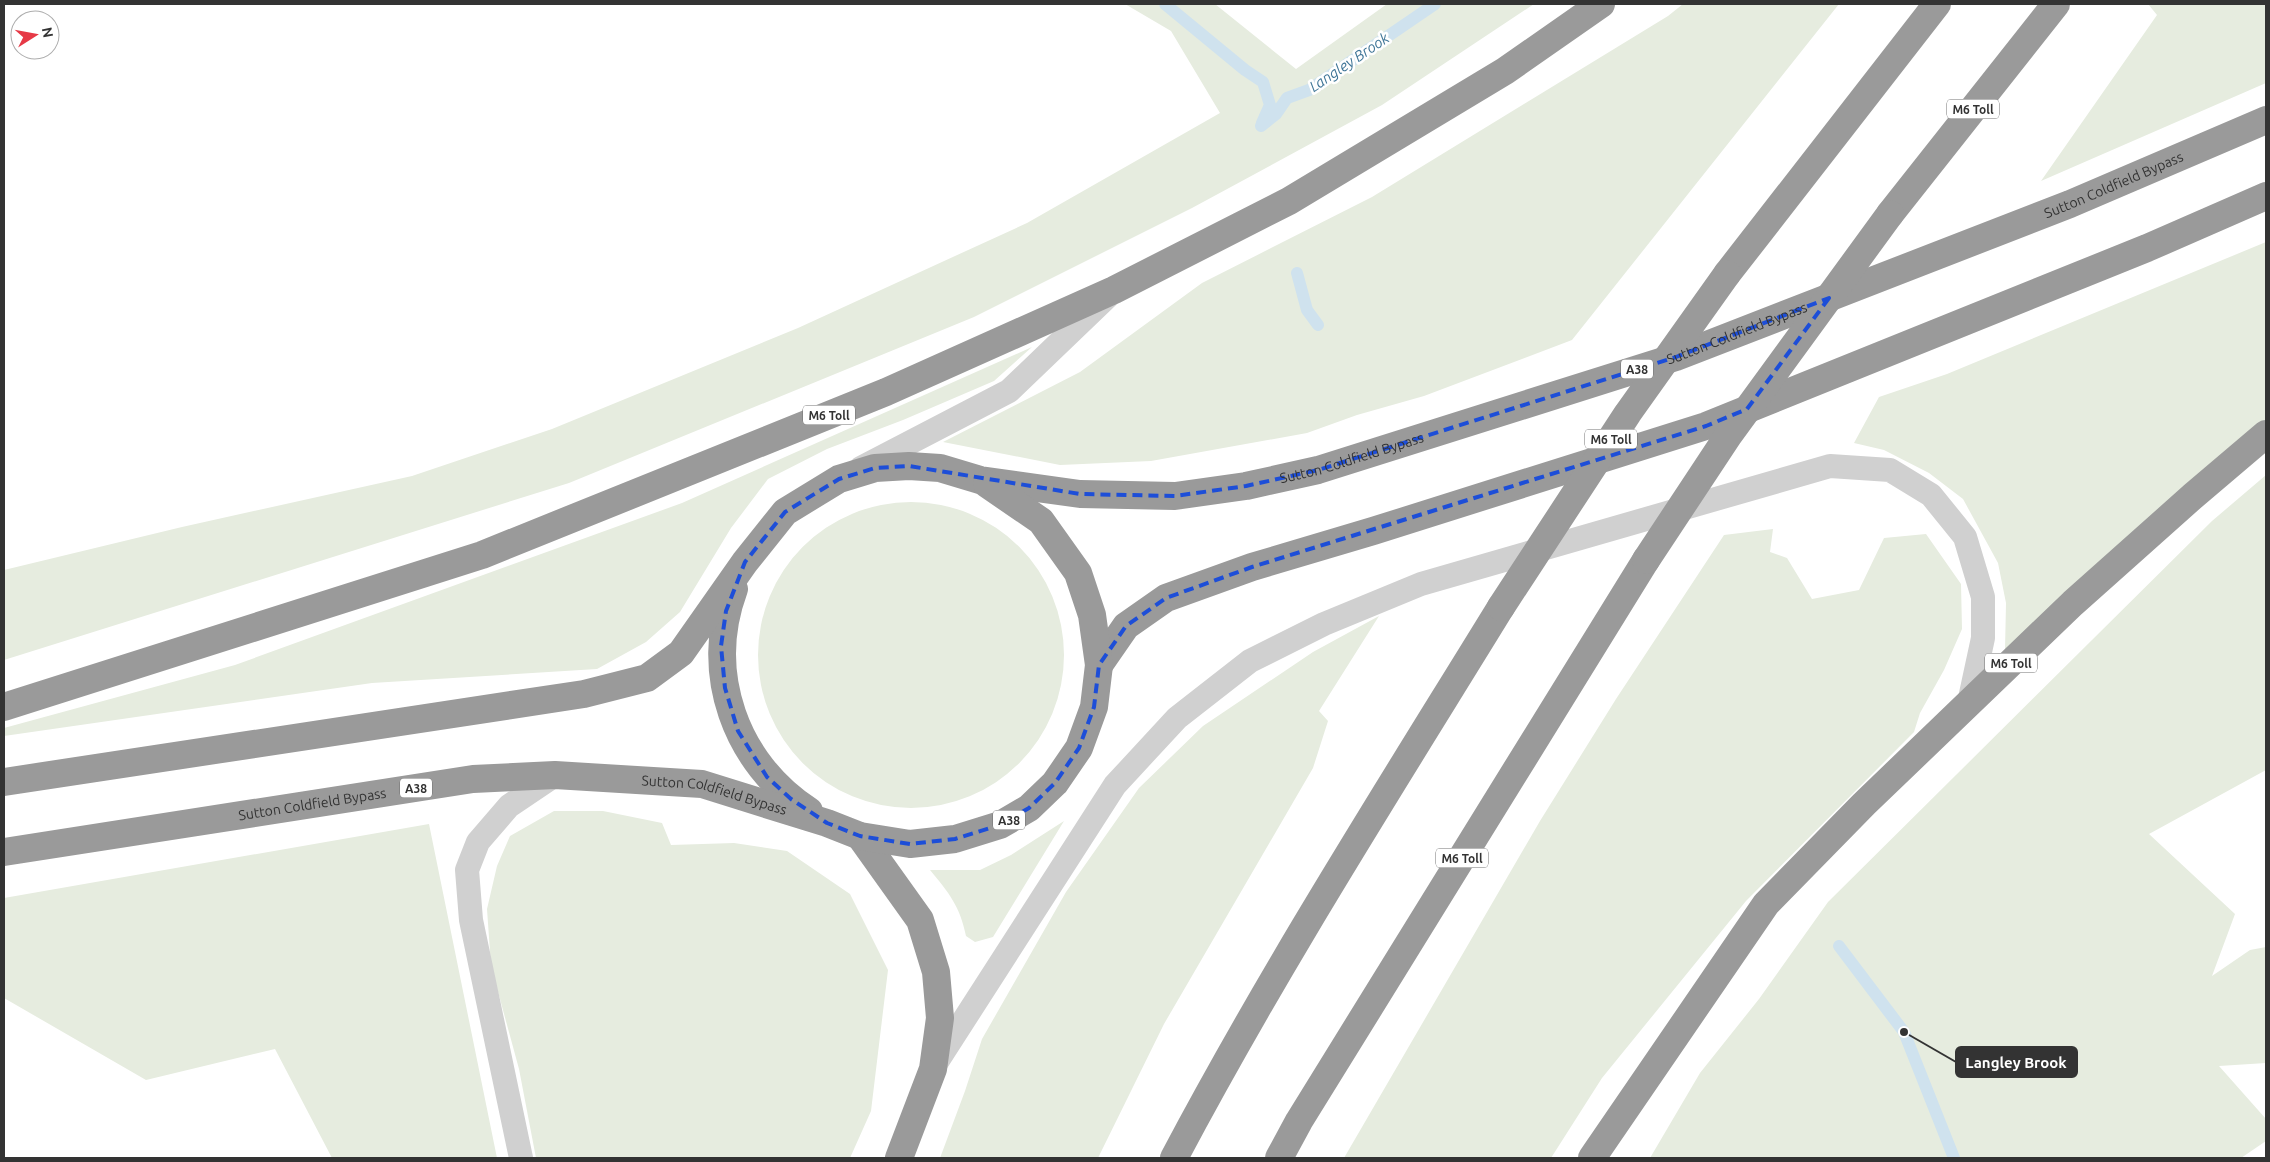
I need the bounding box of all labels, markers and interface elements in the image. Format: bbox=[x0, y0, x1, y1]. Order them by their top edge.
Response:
north arrow bbox=[10, 10, 60, 60]
text: N bbox=[39, 26, 57, 39]
water label: Langley Brook bbox=[1306, 29, 1392, 95]
road number: M6 Toll bbox=[1947, 100, 1999, 118]
street label: Sutton Coldfield Bypass bbox=[2042, 149, 2185, 221]
street label: Sutton Coldfield Bypass bbox=[1665, 299, 1809, 367]
road number: A38 bbox=[1621, 359, 1653, 378]
road number: M6 Toll bbox=[803, 406, 855, 424]
street label: Sutton Coldfield Bypass bbox=[1278, 429, 1426, 486]
road number: M6 Toll bbox=[1585, 429, 1637, 448]
road number: M6 Toll bbox=[1985, 654, 2037, 672]
street label: Sutton Coldfield Bypass bbox=[641, 772, 789, 818]
road number: A38 bbox=[400, 778, 432, 798]
street label: Sutton Coldfield Bypass bbox=[237, 785, 387, 823]
road number: A38 bbox=[993, 810, 1025, 830]
road number: M6 Toll bbox=[1436, 848, 1488, 868]
callout: Langley Brook bbox=[1956, 1047, 2077, 1077]
text: Langley Brook bbox=[1965, 1054, 2067, 1071]

